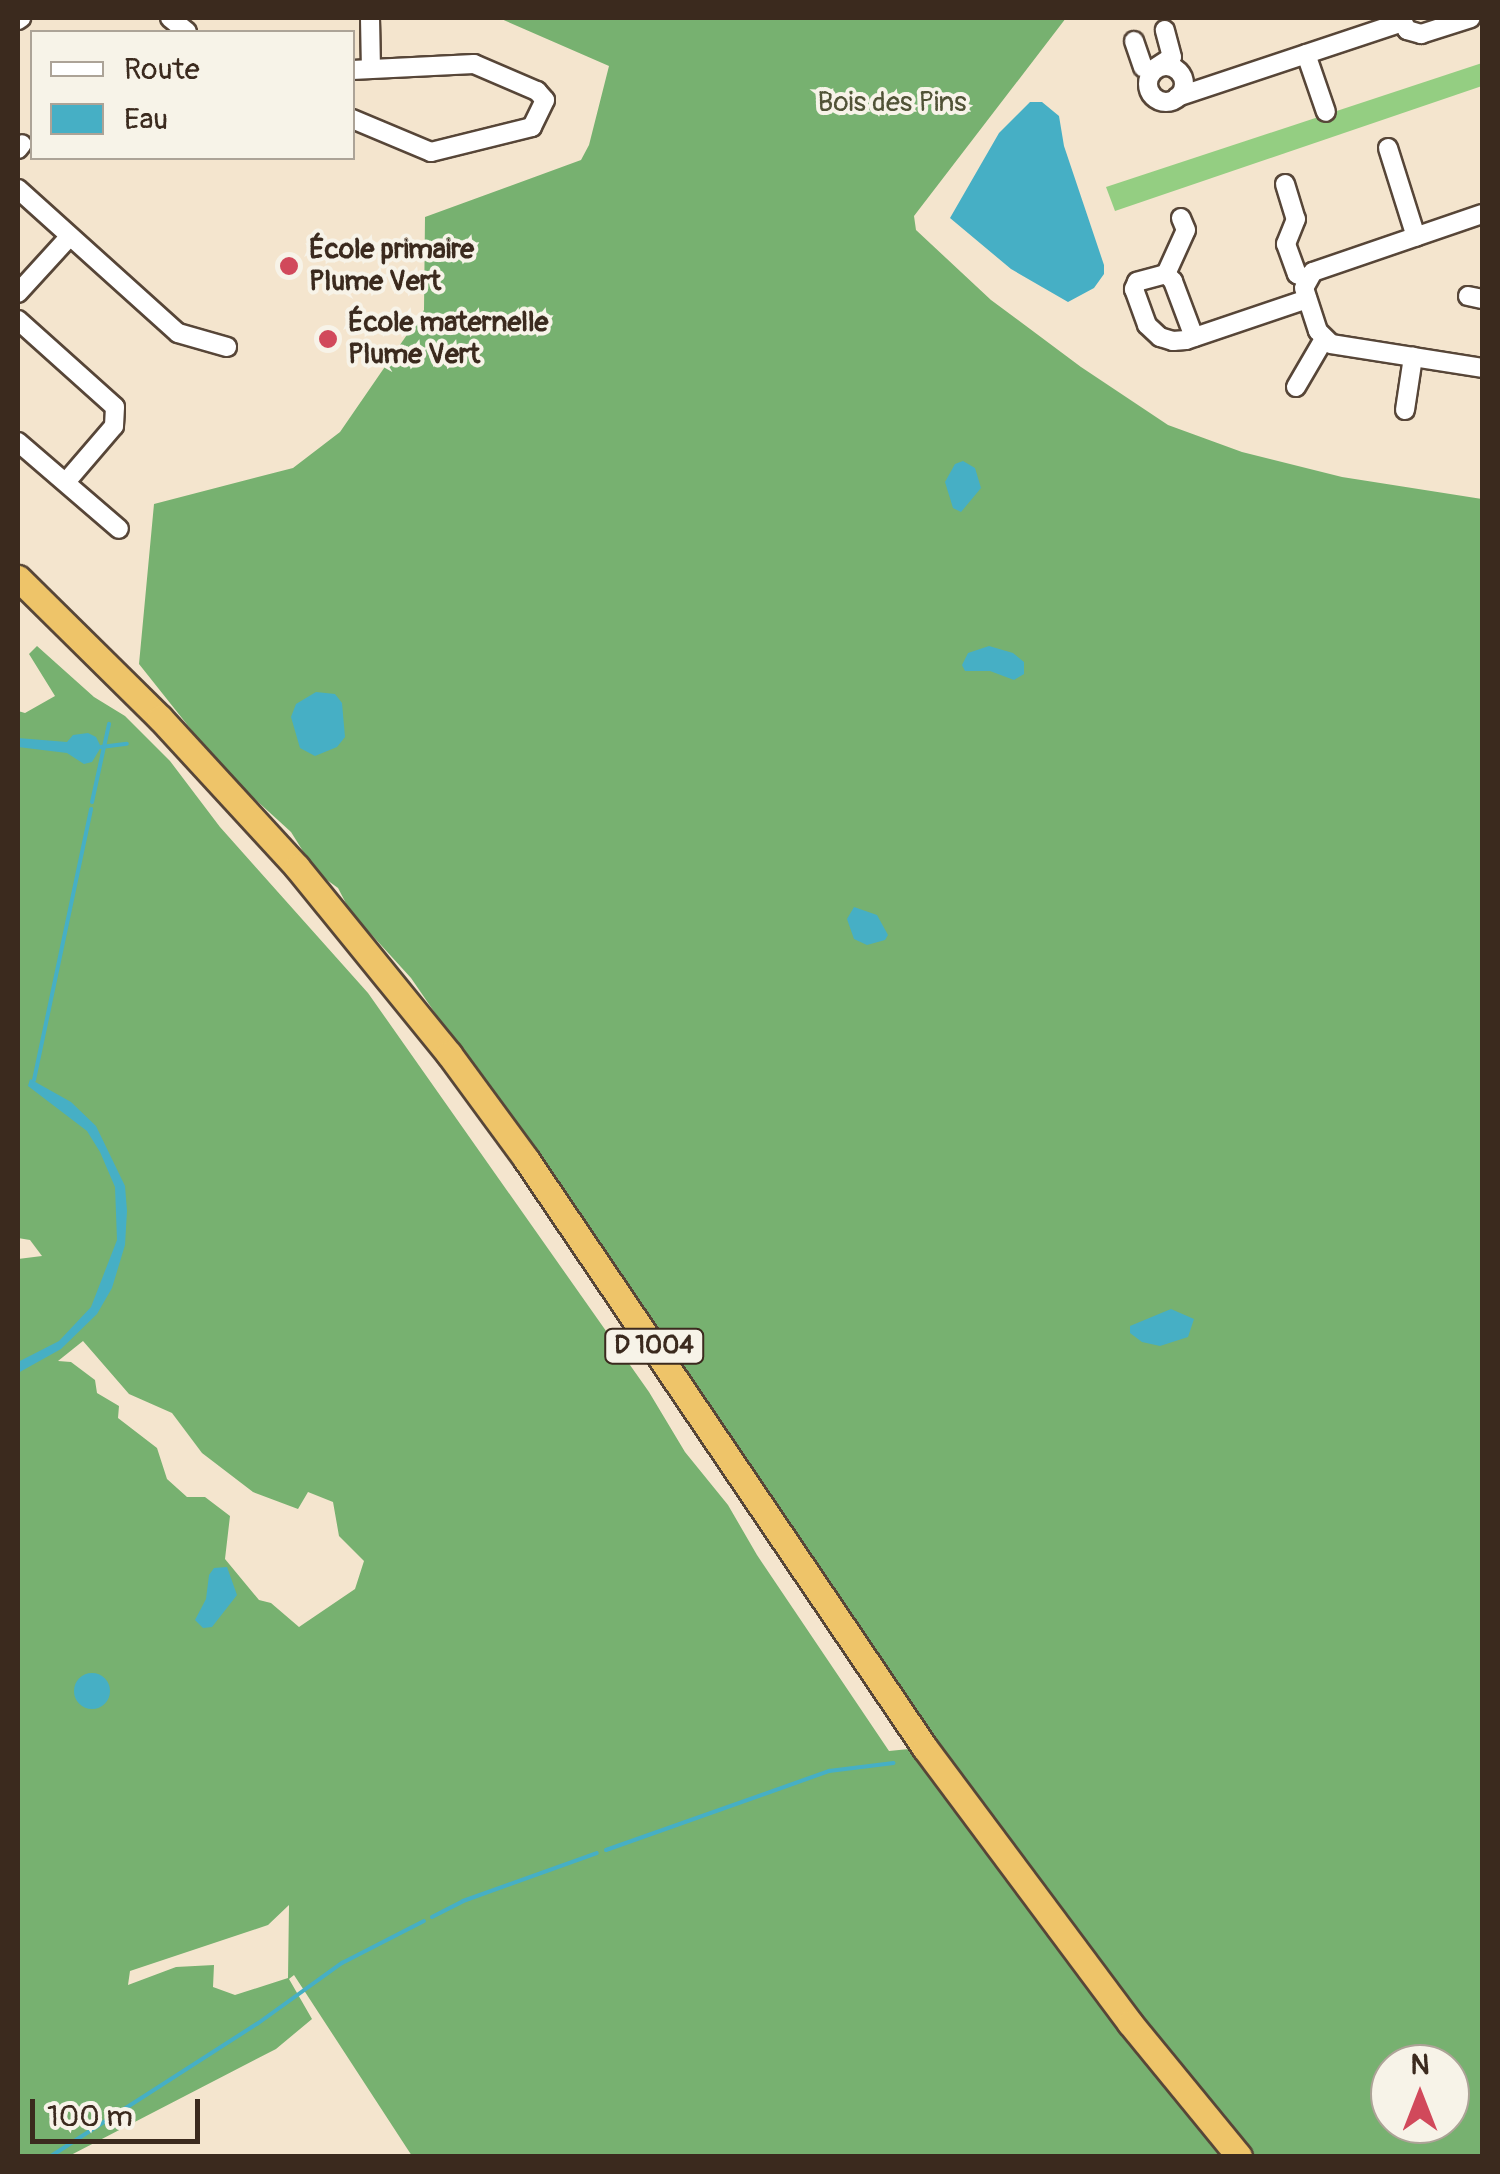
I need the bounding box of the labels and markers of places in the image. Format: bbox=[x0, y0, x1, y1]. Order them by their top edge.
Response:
place label: École primaire Plume Vert bbox=[309, 233, 474, 299]
marker: École primaire Plume Vert bbox=[278, 255, 300, 277]
place label: École maternelle Plume Vert bbox=[348, 306, 548, 372]
marker: École maternelle Plume Vert bbox=[317, 328, 339, 350]

